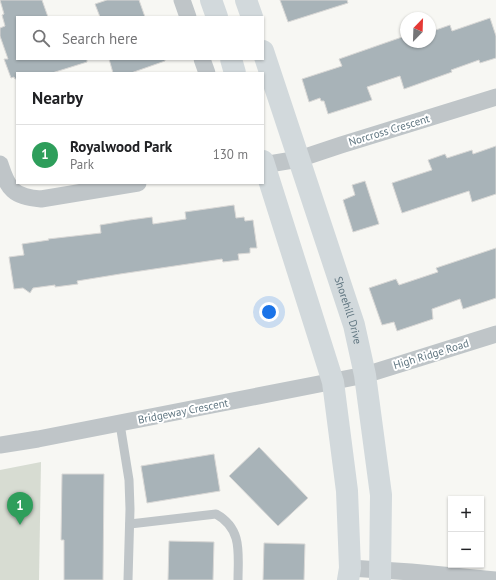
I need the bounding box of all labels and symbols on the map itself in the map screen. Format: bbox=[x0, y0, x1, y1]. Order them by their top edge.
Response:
north arrow bbox=[400, 12, 436, 48]
street label: Norcross Crescent bbox=[347, 111, 431, 149]
street label: Shorehill Drive bbox=[331, 275, 365, 346]
your location bbox=[259, 302, 279, 322]
street label: High Ridge Road bbox=[391, 336, 471, 372]
street label: Bridgeway Crescent bbox=[137, 395, 230, 427]
pin: 1 bbox=[7, 492, 33, 525]

